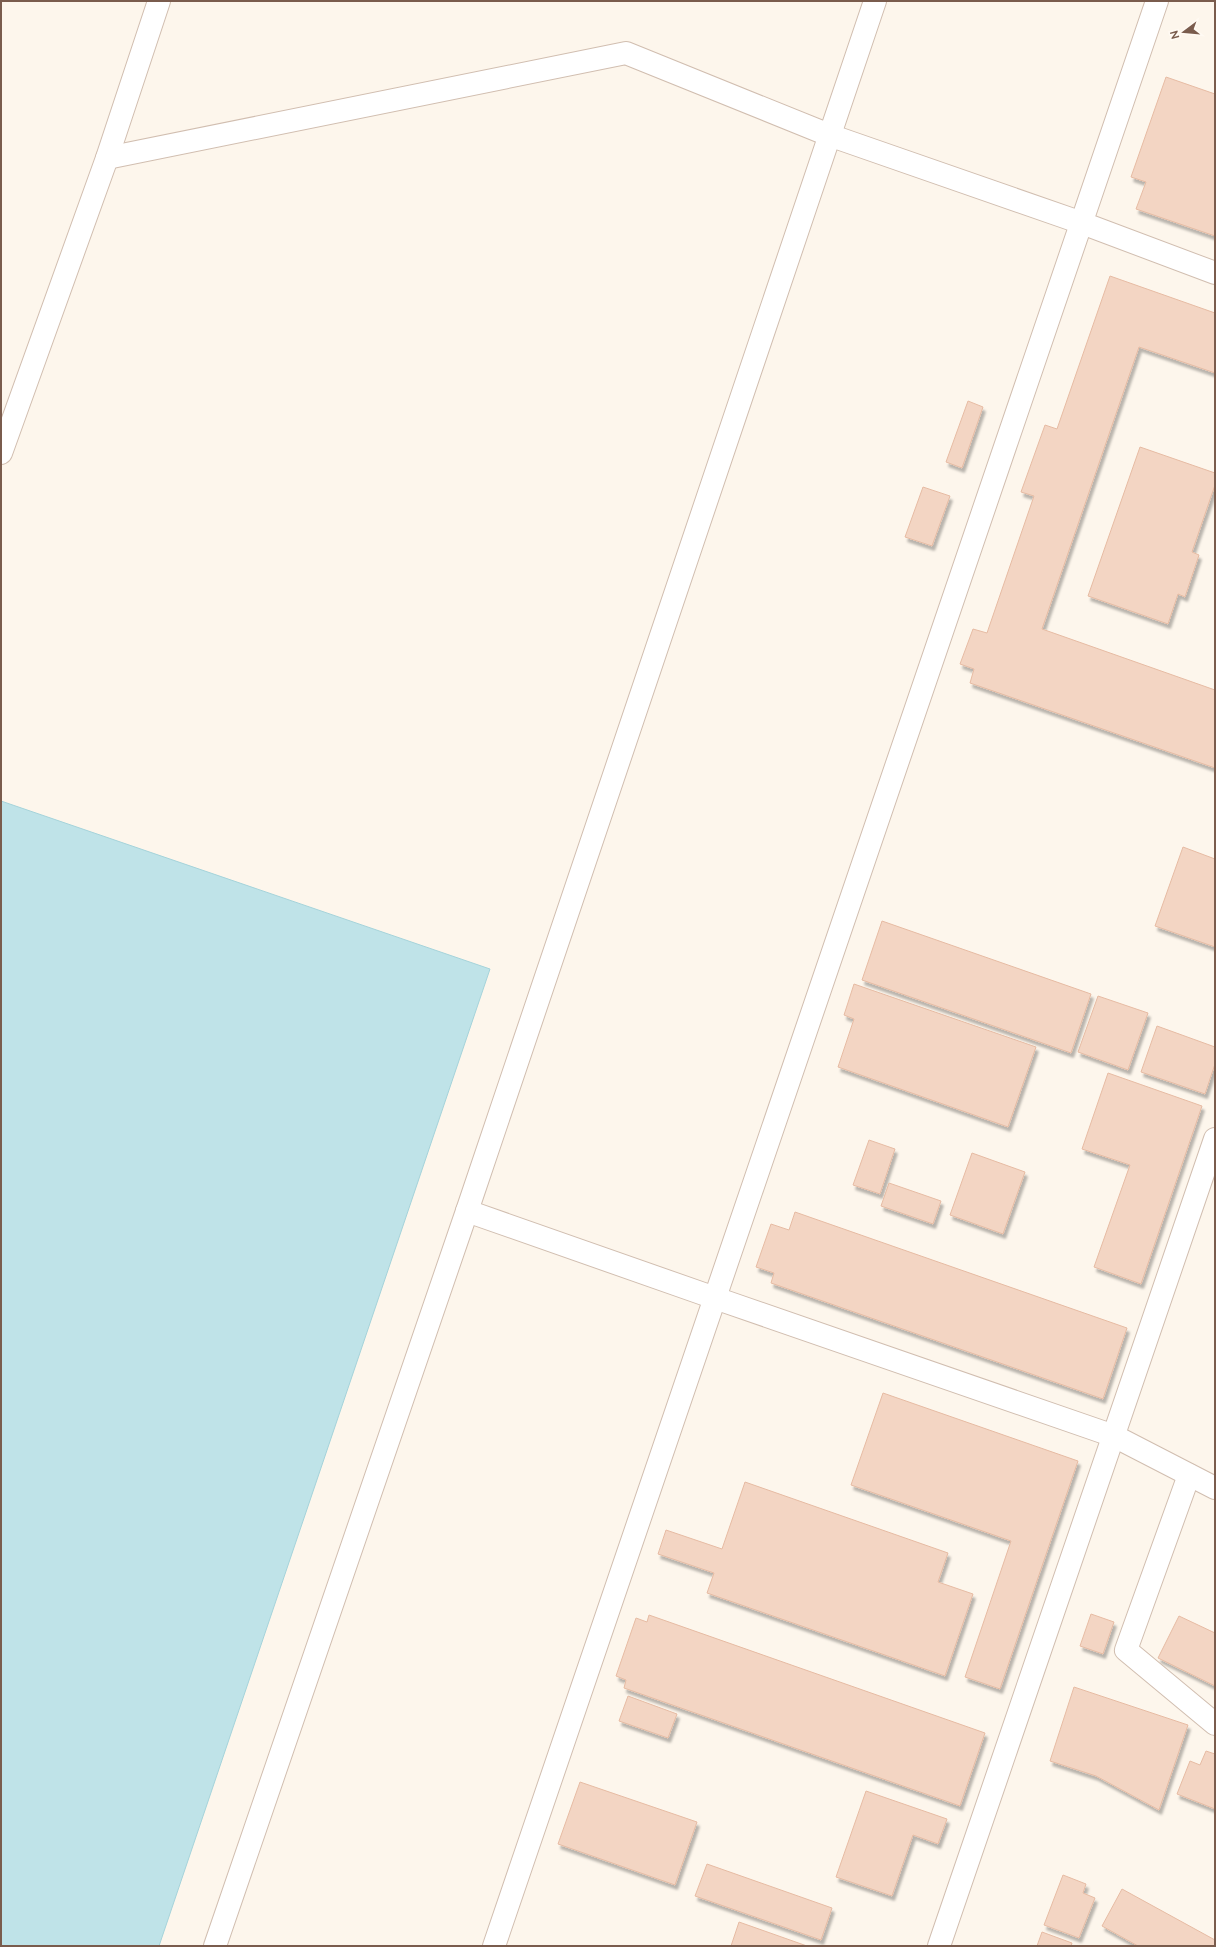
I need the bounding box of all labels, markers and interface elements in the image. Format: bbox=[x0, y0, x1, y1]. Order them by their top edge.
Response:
north arrow bbox=[1164, 12, 1204, 52]
text: N bbox=[1167, 29, 1182, 40]

